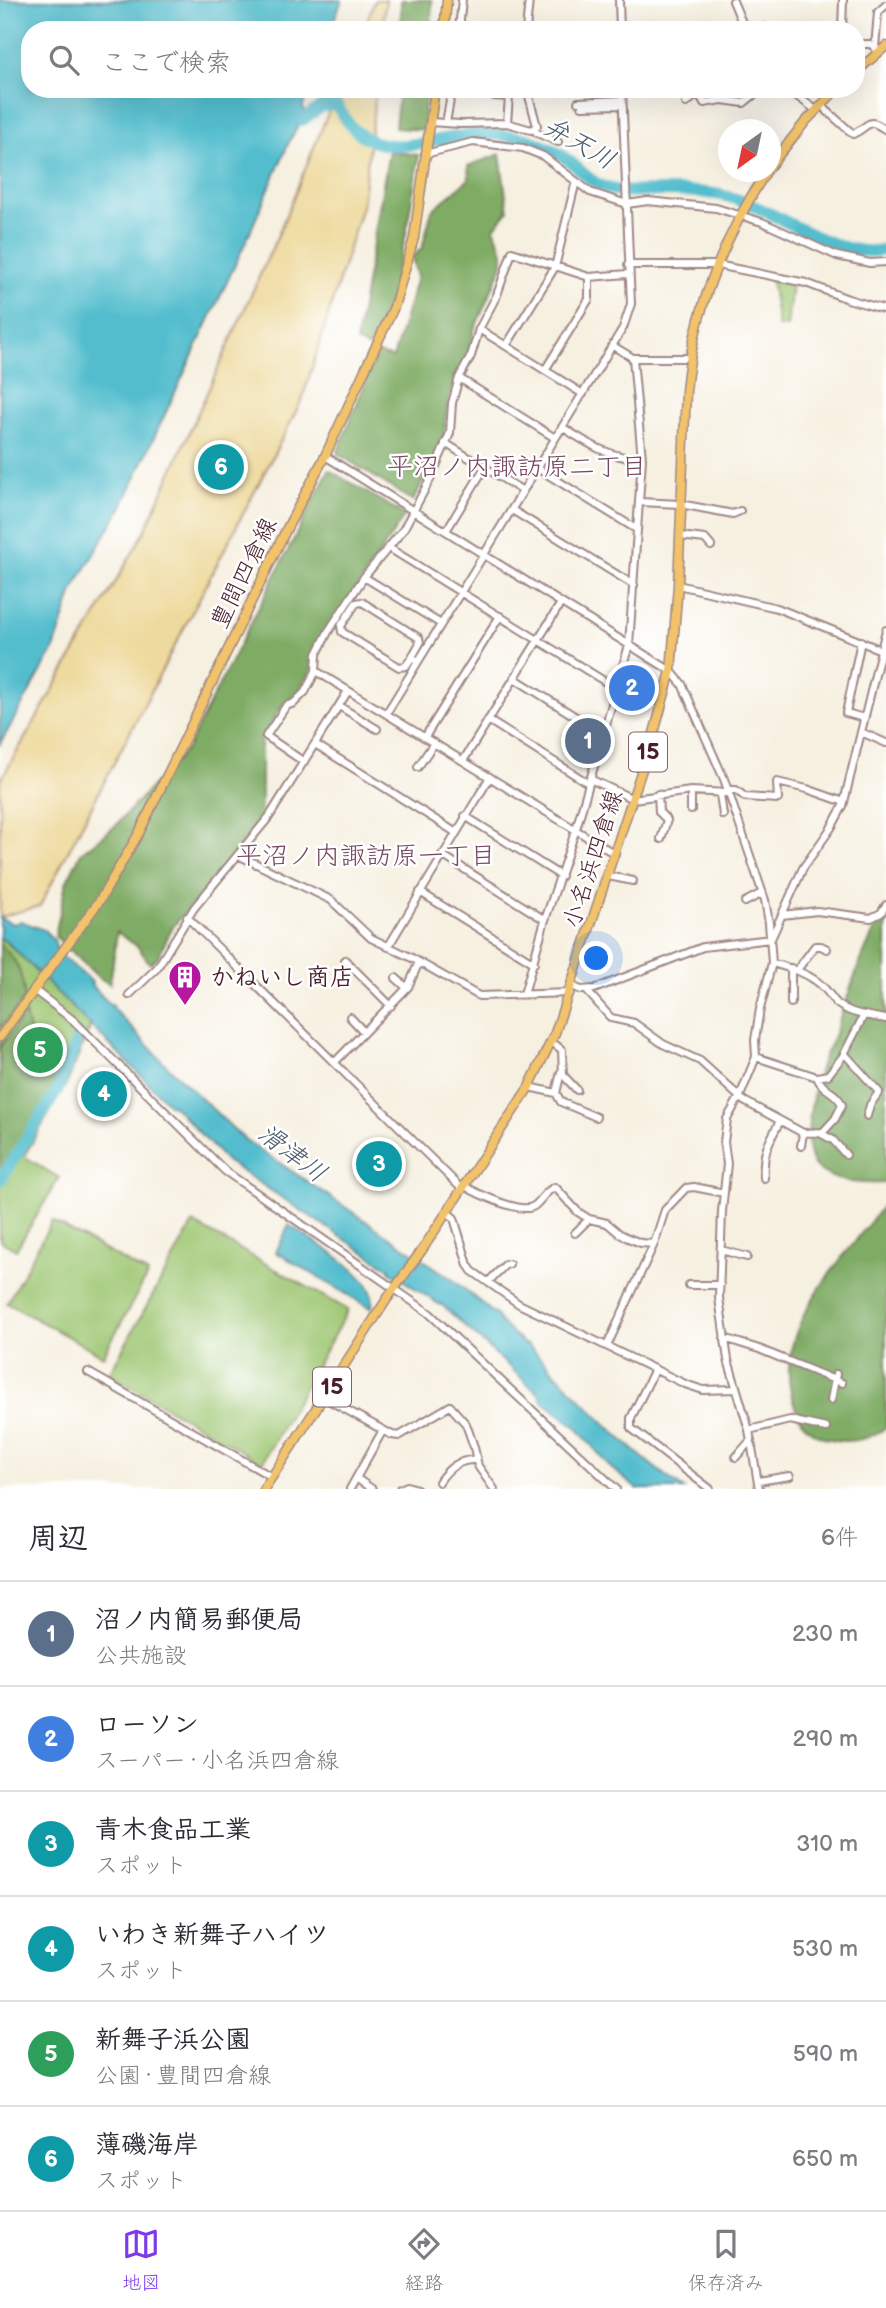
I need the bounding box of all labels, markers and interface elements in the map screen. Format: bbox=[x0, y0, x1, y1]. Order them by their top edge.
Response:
search box bbox=[21, 21, 865, 98]
icon: search bbox=[45, 41, 83, 79]
text: ここで検索 bbox=[101, 48, 231, 79]
water label: 弁天川 bbox=[537, 111, 621, 177]
north arrow bbox=[718, 119, 781, 182]
pin: 6 bbox=[198, 441, 244, 493]
district label: 平沼ノ内諏訪原二丁目 bbox=[387, 452, 647, 483]
street label: 豊間四倉線 bbox=[205, 513, 283, 633]
pin: 2 bbox=[609, 662, 655, 714]
pin: 1 bbox=[565, 715, 611, 767]
road number: 15 bbox=[629, 732, 667, 772]
street label: 小名浜四倉線 bbox=[557, 786, 629, 932]
district label: 平沼ノ内諏訪原一丁目 bbox=[236, 841, 496, 872]
your location bbox=[579, 941, 613, 975]
building icon: かねいし商店 bbox=[166, 958, 204, 1007]
place label: かねいし商店 bbox=[210, 963, 354, 992]
pin: 5 bbox=[17, 1024, 63, 1076]
pin: 4 bbox=[81, 1068, 127, 1120]
water label: 滑津川 bbox=[252, 1118, 332, 1190]
pin: 3 bbox=[356, 1138, 402, 1190]
road number: 15 bbox=[313, 1368, 351, 1406]
text: 周辺 bbox=[28, 1521, 88, 1557]
text: 6件 bbox=[821, 1524, 858, 1552]
text: 沼ノ内簡易郵便局 bbox=[95, 1605, 303, 1636]
text: 1 bbox=[46, 1620, 56, 1648]
text: 230 m bbox=[792, 1620, 858, 1648]
text: 公共施設 bbox=[95, 1642, 187, 1670]
text: ローソン bbox=[95, 1710, 199, 1741]
text: 2 bbox=[44, 1725, 58, 1753]
text: 290 m bbox=[792, 1725, 858, 1753]
text: スーパー · 小名浜四倉線 bbox=[95, 1747, 339, 1775]
text: 青木食品工業 bbox=[95, 1815, 251, 1846]
text: 3 bbox=[44, 1830, 58, 1858]
text: 310 m bbox=[796, 1830, 858, 1858]
text: スポット bbox=[95, 1852, 187, 1880]
text: いわき新舞子ハイツ bbox=[95, 1920, 329, 1951]
text: 4 bbox=[44, 1935, 58, 1963]
text: 530 m bbox=[792, 1935, 858, 1963]
text: スポット bbox=[95, 1957, 187, 1985]
text: 新舞子浜公園 bbox=[95, 2025, 251, 2056]
text: 5 bbox=[44, 2040, 58, 2068]
text: 590 m bbox=[793, 2040, 858, 2068]
text: 公園 · 豊間四倉線 bbox=[95, 2062, 271, 2090]
text: 薄磯海岸 bbox=[95, 2130, 199, 2161]
text: 6 bbox=[44, 2145, 58, 2173]
text: 650 m bbox=[792, 2145, 858, 2173]
text: スポット bbox=[95, 2167, 187, 2195]
tab: 地図 bbox=[122, 2225, 160, 2295]
tab: 経路 bbox=[405, 2225, 443, 2295]
tab: 保存済み bbox=[688, 2225, 764, 2295]

